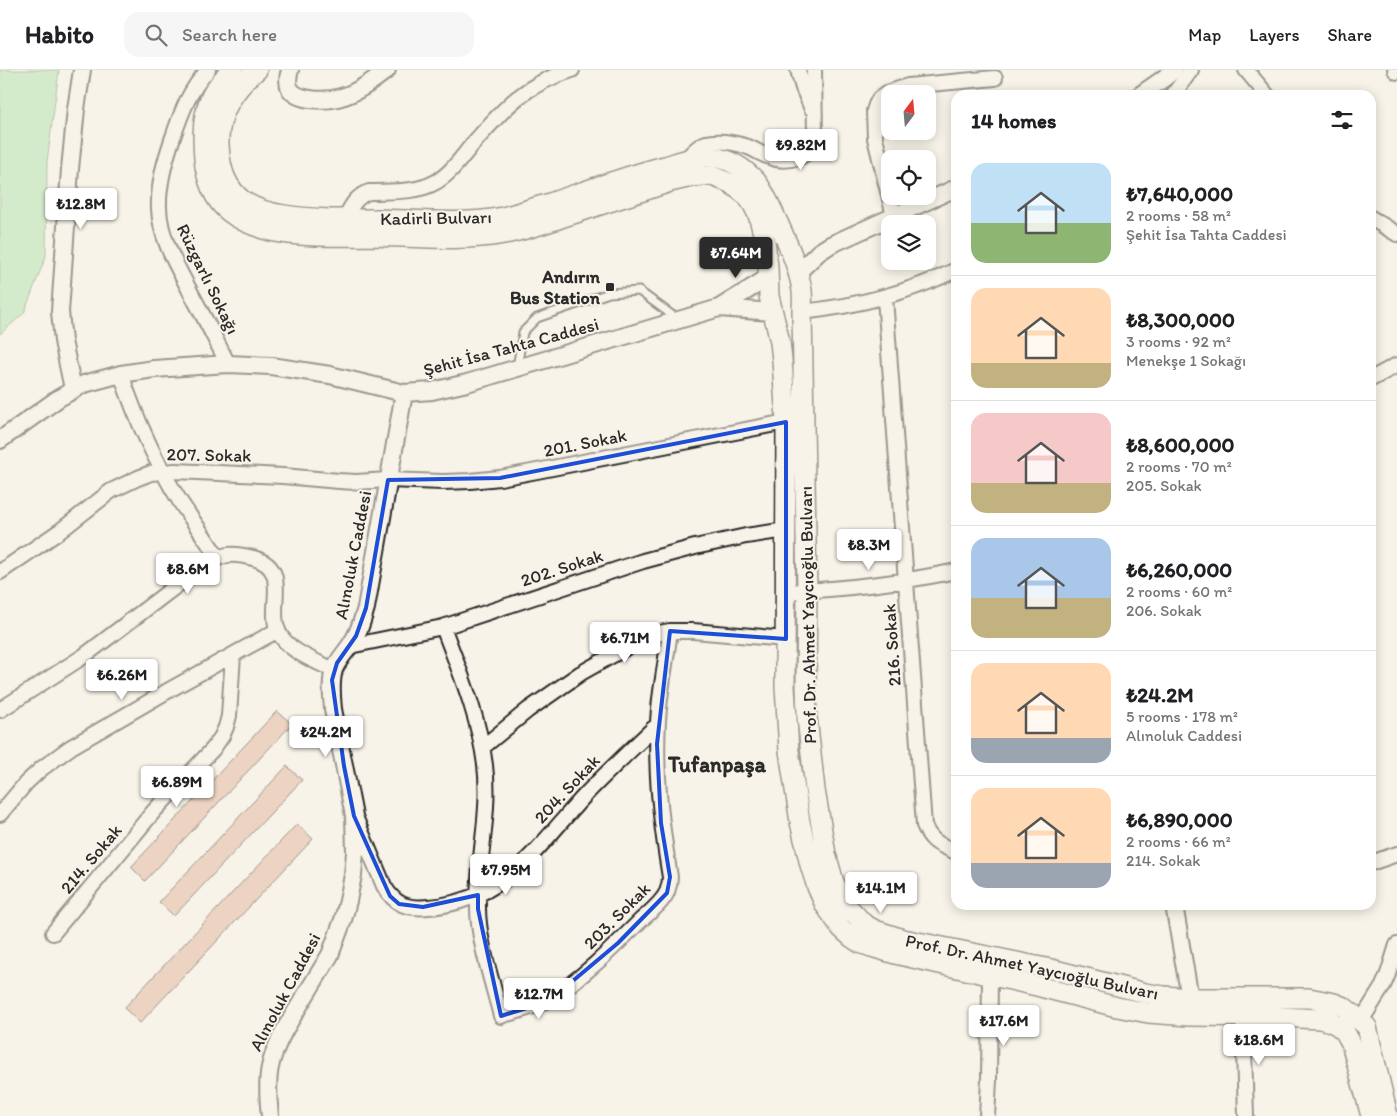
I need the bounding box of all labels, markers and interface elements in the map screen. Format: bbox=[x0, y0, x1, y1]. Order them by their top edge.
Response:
search box bbox=[124, 12, 474, 57]
text: Habito bbox=[25, 20, 94, 49]
icon: search bbox=[142, 21, 170, 49]
text: Search here bbox=[182, 23, 277, 46]
text: Map bbox=[1188, 24, 1221, 46]
text: Layers bbox=[1249, 24, 1299, 46]
text: Share bbox=[1327, 24, 1372, 46]
north arrow bbox=[881, 85, 936, 140]
map controls bbox=[881, 85, 936, 270]
icon: filters bbox=[1328, 106, 1356, 134]
text: 14 homes bbox=[971, 108, 1056, 133]
pin: ₺9.82M bbox=[760, 128, 842, 171]
text: ₺9.82M bbox=[776, 135, 826, 154]
button: locate bbox=[881, 150, 936, 205]
text: ₺7,640,000 bbox=[1126, 181, 1233, 206]
icon: home bbox=[1011, 183, 1071, 243]
pin: ₺12.8M bbox=[40, 188, 122, 230]
text: ₺12.8M bbox=[56, 194, 106, 213]
street label: Kadirli Bulvarı bbox=[380, 206, 492, 230]
text: 2 rooms · 58 m² bbox=[1126, 206, 1231, 225]
button: layers bbox=[881, 215, 936, 270]
street label: Rüzgarlı Sokağı bbox=[172, 220, 244, 338]
text: Şehit İsa Tahta Caddesi bbox=[1126, 225, 1287, 244]
pin: ₺7.64M bbox=[695, 236, 777, 279]
text: ₺7.64M bbox=[710, 243, 762, 262]
place label: Andırın Bus Station bbox=[510, 266, 601, 309]
marker: Andırın Bus Station bbox=[604, 281, 616, 293]
text: ₺8,300,000 bbox=[1126, 307, 1235, 332]
icon: home bbox=[1011, 308, 1071, 368]
street label: Şehit İsa Tahta Caddesi bbox=[421, 313, 601, 381]
text: 3 rooms · 92 m² bbox=[1126, 332, 1231, 351]
text: Menekşe 1 Sokağı bbox=[1126, 351, 1246, 370]
street label: 201. Sokak bbox=[542, 424, 628, 462]
text: ₺8,600,000 bbox=[1126, 432, 1235, 457]
icon: home bbox=[1011, 433, 1071, 493]
street label: 207. Sokak bbox=[166, 443, 252, 467]
text: 2 rooms · 70 m² bbox=[1126, 457, 1232, 476]
text: 205. Sokak bbox=[1126, 476, 1202, 495]
street label: Prof. Dr. Ahmet Yaycıoğlu Bulvarı bbox=[795, 486, 821, 744]
street label: Alınoluk Caddesi bbox=[330, 489, 376, 621]
pin: ₺8.3M bbox=[834, 528, 904, 571]
text: ₺8.3M bbox=[848, 535, 890, 554]
street label: 202. Sokak bbox=[518, 544, 606, 592]
pin: ₺8.6M bbox=[153, 552, 223, 595]
text: ₺6,260,000 bbox=[1126, 557, 1232, 582]
icon: home bbox=[1011, 558, 1071, 618]
text: ₺8.6M bbox=[167, 559, 209, 578]
text: 2 rooms · 60 m² bbox=[1126, 582, 1232, 601]
text: 206. Sokak bbox=[1126, 601, 1202, 620]
street label: 216. Sokak bbox=[878, 603, 906, 687]
pin: ₺6.71M bbox=[584, 622, 666, 664]
text: ₺6.71M bbox=[601, 628, 649, 647]
pin: ₺6.26M bbox=[81, 658, 163, 701]
text: ₺6.26M bbox=[97, 665, 147, 684]
text: ₺24.2M bbox=[1126, 682, 1194, 707]
icon: home bbox=[1011, 683, 1071, 743]
text: 5 rooms · 178 m² bbox=[1126, 707, 1238, 726]
pin: ₺24.2M bbox=[285, 716, 367, 758]
text: ₺24.2M bbox=[300, 722, 352, 741]
text: Alınoluk Caddesi bbox=[1126, 726, 1242, 745]
street label: 204. Sokak bbox=[529, 750, 605, 828]
district label: Tufanpaşa bbox=[667, 751, 767, 778]
pin: ₺6.89M bbox=[136, 766, 218, 808]
text: ₺6.89M bbox=[152, 772, 202, 791]
text: ₺6,890,000 bbox=[1126, 807, 1233, 832]
icon: home bbox=[1011, 808, 1071, 868]
street label: 214. Sokak bbox=[56, 820, 126, 898]
text: 2 rooms · 66 m² bbox=[1126, 832, 1231, 851]
text: 214. Sokak bbox=[1126, 851, 1200, 870]
pin: ₺7.95M bbox=[465, 854, 547, 896]
text: ₺7.95M bbox=[481, 860, 531, 879]
pin: ₺14.1M bbox=[840, 872, 922, 914]
street label: 203. Sokak bbox=[579, 878, 655, 954]
text: ₺14.1M bbox=[856, 878, 906, 897]
street label: Alınoluk Caddesi bbox=[245, 929, 325, 1055]
street label: Prof. Dr. Ahmet Yaycıoğlu Bulvarı bbox=[904, 929, 1160, 1005]
pin: ₺12.7M bbox=[498, 978, 580, 1020]
text: ₺12.7M bbox=[515, 984, 563, 1003]
pin: ₺17.6M bbox=[963, 1004, 1045, 1047]
text: ₺17.6M bbox=[980, 1011, 1028, 1030]
pin: ₺18.6M bbox=[1218, 1024, 1300, 1066]
text: ₺18.6M bbox=[1234, 1030, 1284, 1049]

